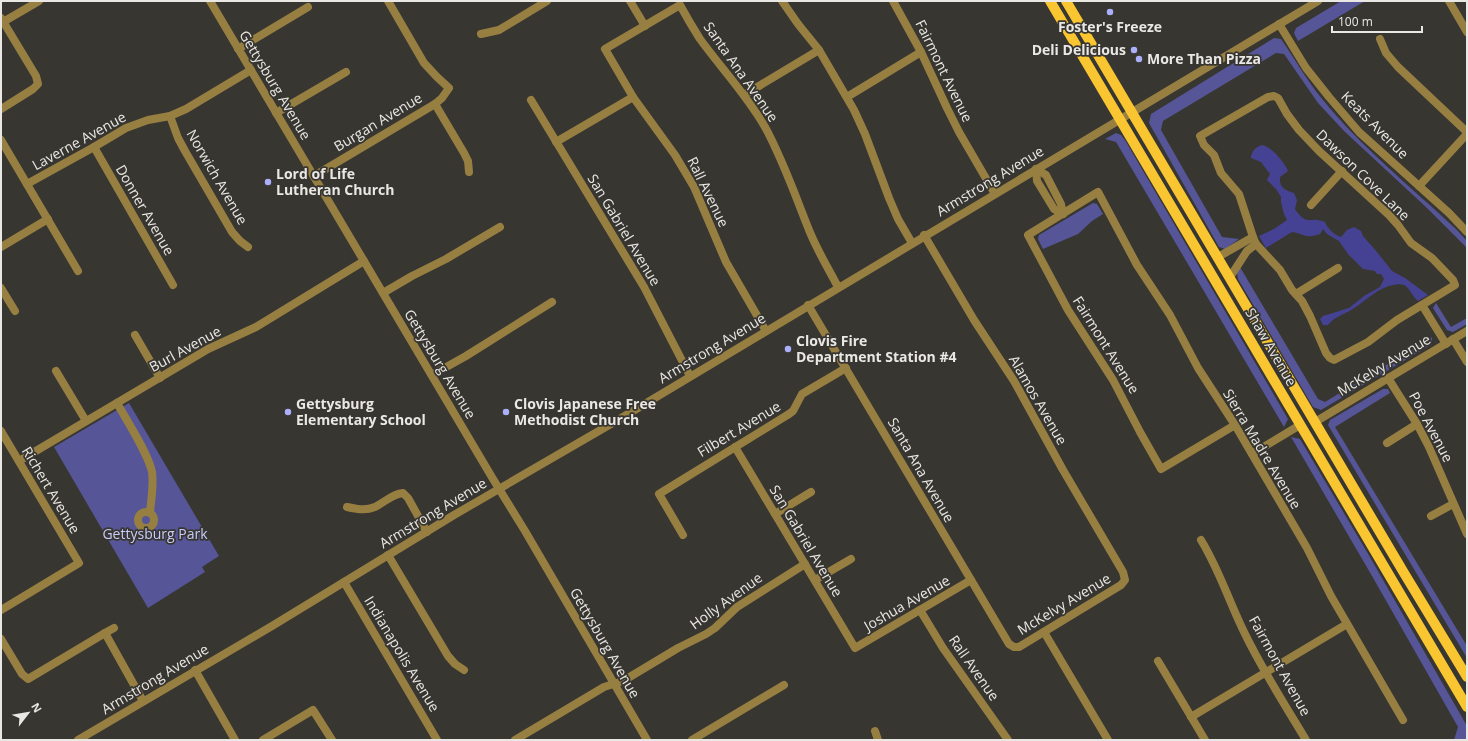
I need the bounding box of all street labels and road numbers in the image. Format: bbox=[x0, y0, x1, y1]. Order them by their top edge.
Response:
street label: Fairmont Avenue bbox=[911, 16, 978, 125]
street label: Santa Ana Avenue bbox=[700, 18, 783, 126]
street label: Gettysburg Avenue bbox=[235, 26, 316, 143]
street label: Keats Avenue bbox=[1337, 87, 1413, 163]
street label: Burgan Avenue bbox=[330, 88, 425, 155]
street label: Laverne Avenue bbox=[28, 107, 129, 174]
street label: Dawson Cove Lane bbox=[1312, 125, 1414, 224]
street label: Norwich Avenue bbox=[183, 126, 252, 228]
street label: Armstrong Avenue bbox=[933, 141, 1047, 220]
street label: Rall Avenue bbox=[683, 154, 734, 230]
street label: Donner Avenue bbox=[112, 161, 179, 259]
street label: San Gabriel Avenue bbox=[584, 170, 665, 289]
street label: Fairmont Avenue bbox=[1069, 292, 1144, 397]
street label: Shaw Avenue bbox=[1241, 304, 1302, 389]
street label: Gettysburg Avenue bbox=[400, 305, 481, 422]
street label: Armstrong Avenue bbox=[655, 308, 769, 387]
street label: Burl Avenue bbox=[145, 321, 224, 376]
street label: McKelvy Avenue bbox=[1334, 329, 1434, 400]
street label: Alamos Avenue bbox=[1005, 351, 1072, 448]
street label: Sierra Madre Avenue bbox=[1219, 385, 1306, 512]
street label: Poe Avenue bbox=[1405, 388, 1458, 465]
street label: Filbert Avenue bbox=[694, 396, 784, 461]
street label: Santa Ana Avenue bbox=[884, 414, 959, 526]
street label: Richert Avenue bbox=[18, 443, 85, 537]
street label: Armstrong Avenue bbox=[376, 473, 490, 552]
street label: San Gabriel Avenue bbox=[766, 481, 847, 600]
street label: Holly Avenue bbox=[686, 568, 766, 633]
street label: McKelvy Avenue bbox=[1014, 568, 1114, 639]
street label: Joshua Avenue bbox=[859, 570, 953, 636]
street label: Gettysburg Avenue bbox=[566, 584, 645, 702]
street label: Indianapolis Avenue bbox=[360, 592, 445, 715]
street label: Fairmont Avenue bbox=[1245, 612, 1316, 719]
street label: Rall Avenue bbox=[945, 631, 1004, 704]
street label: Armstrong Avenue bbox=[98, 639, 212, 718]

